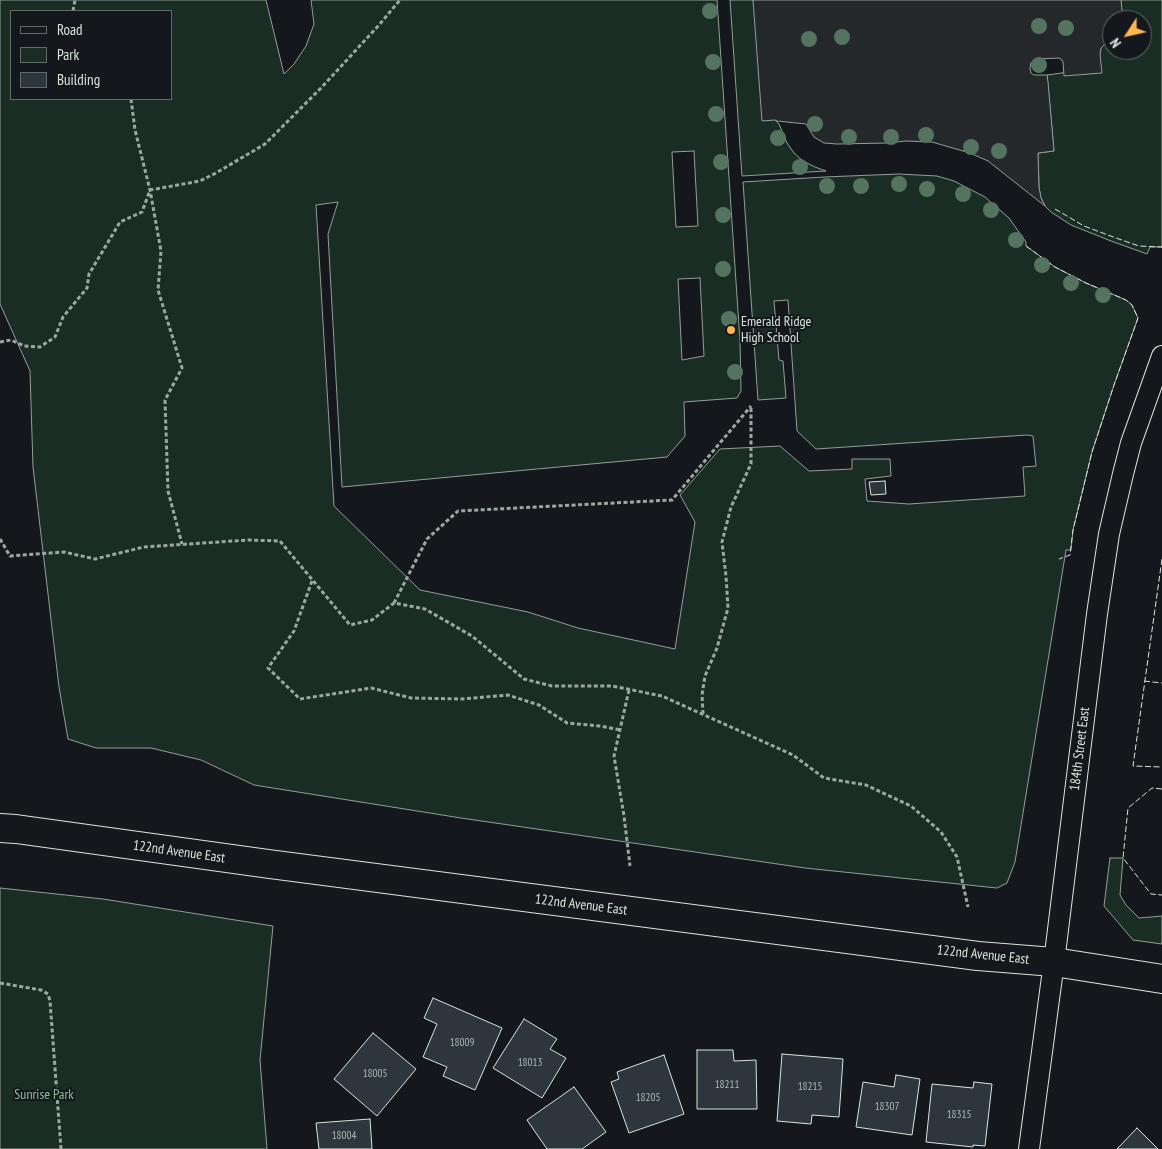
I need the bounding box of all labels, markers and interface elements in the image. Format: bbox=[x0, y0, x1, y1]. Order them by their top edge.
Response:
legend bbox=[10, 10, 172, 100]
north arrow bbox=[1102, 10, 1152, 60]
text: Road bbox=[57, 20, 83, 39]
text: N bbox=[1106, 35, 1125, 51]
text: Park bbox=[57, 45, 79, 64]
text: Building bbox=[57, 70, 100, 89]
place label: Emerald Ridge High School bbox=[741, 314, 811, 347]
marker: Emerald Ridge High School bbox=[725, 324, 737, 336]
street label: 184th Street East bbox=[1067, 706, 1093, 792]
street label: 122nd Avenue East bbox=[132, 837, 226, 867]
street label: 122nd Avenue East bbox=[534, 891, 628, 919]
street label: 122nd Avenue East bbox=[936, 942, 1030, 968]
house number: 18009 bbox=[450, 1036, 474, 1050]
house number: 18013 bbox=[518, 1056, 542, 1070]
house number: 18005 bbox=[363, 1067, 387, 1081]
house number: 18211 bbox=[715, 1078, 739, 1092]
house number: 18215 bbox=[798, 1080, 822, 1094]
park label: Sunrise Park bbox=[14, 1087, 74, 1103]
house number: 18205 bbox=[636, 1091, 660, 1105]
house number: 18307 bbox=[875, 1100, 899, 1114]
house number: 18315 bbox=[947, 1108, 971, 1122]
house number: 18004 bbox=[332, 1129, 356, 1143]

